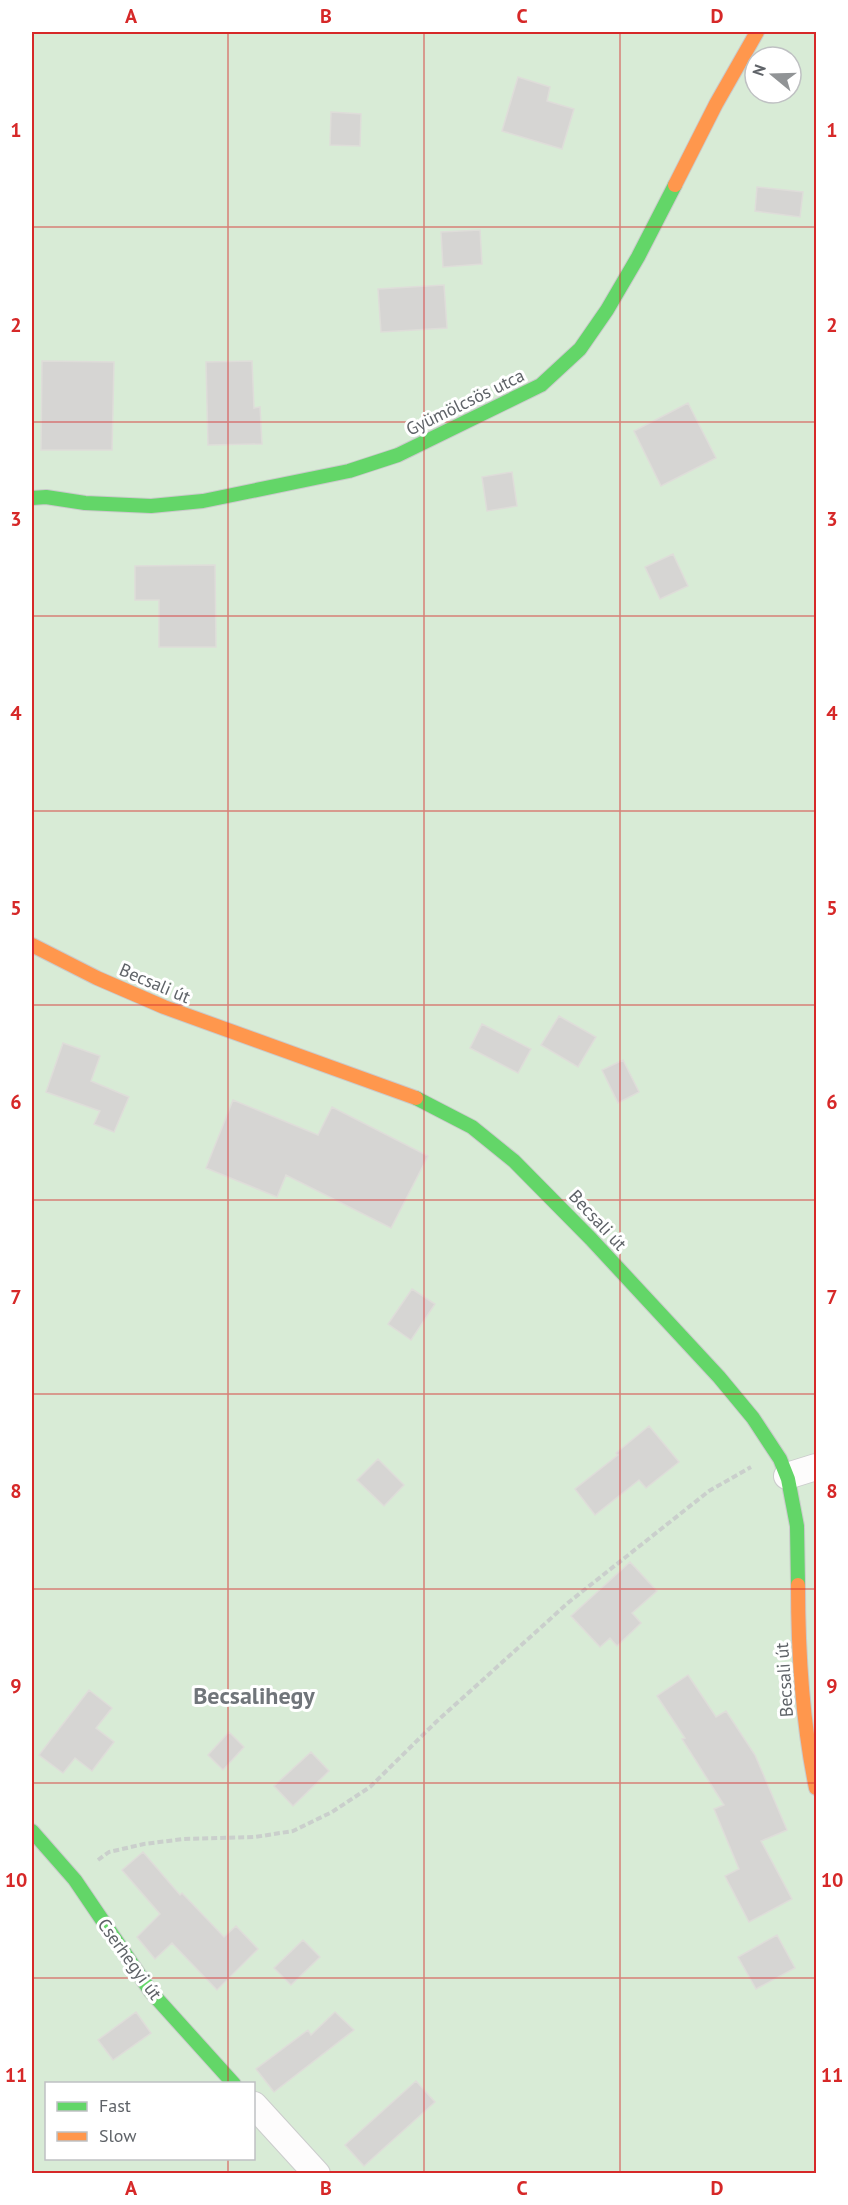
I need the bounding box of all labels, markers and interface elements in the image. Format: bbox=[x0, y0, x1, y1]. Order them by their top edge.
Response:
text: A bbox=[125, 3, 138, 29]
text: B bbox=[320, 3, 332, 29]
text: C bbox=[516, 3, 528, 29]
text: D bbox=[711, 3, 724, 29]
north arrow bbox=[743, 45, 803, 105]
text: N bbox=[748, 62, 770, 78]
text: 1 bbox=[10, 117, 22, 143]
text: 1 bbox=[826, 117, 838, 143]
text: 2 bbox=[10, 312, 22, 338]
text: 2 bbox=[826, 312, 838, 338]
street label: Gyümölcsös utca bbox=[402, 363, 528, 441]
text: 3 bbox=[10, 506, 22, 532]
text: 3 bbox=[826, 506, 838, 532]
text: 4 bbox=[10, 700, 22, 726]
text: 4 bbox=[826, 700, 838, 726]
text: 5 bbox=[10, 895, 22, 921]
text: 5 bbox=[826, 895, 838, 921]
street label: Becsali út bbox=[116, 958, 194, 1008]
text: 6 bbox=[10, 1089, 22, 1115]
text: 6 bbox=[826, 1089, 838, 1115]
street label: Becsali út bbox=[564, 1185, 632, 1255]
text: 7 bbox=[10, 1284, 22, 1310]
text: 7 bbox=[826, 1284, 838, 1310]
text: 8 bbox=[10, 1478, 22, 1504]
text: 8 bbox=[826, 1478, 838, 1504]
street label: Becsali út bbox=[770, 1642, 798, 1718]
text: 9 bbox=[10, 1673, 22, 1699]
text: 9 bbox=[826, 1673, 838, 1699]
district label: Becsalihegy bbox=[193, 1680, 315, 1711]
text: 10 bbox=[5, 1867, 27, 1893]
text: 10 bbox=[821, 1867, 843, 1893]
street label: Cserhegyi út bbox=[93, 1914, 167, 2004]
text: 11 bbox=[5, 2062, 27, 2088]
text: 11 bbox=[821, 2062, 843, 2088]
legend bbox=[45, 2082, 255, 2160]
text: Fast bbox=[99, 2094, 131, 2117]
text: Slow bbox=[99, 2124, 137, 2147]
text: A bbox=[125, 2175, 138, 2201]
text: B bbox=[320, 2175, 332, 2201]
text: C bbox=[516, 2175, 528, 2201]
text: D bbox=[711, 2175, 724, 2201]

